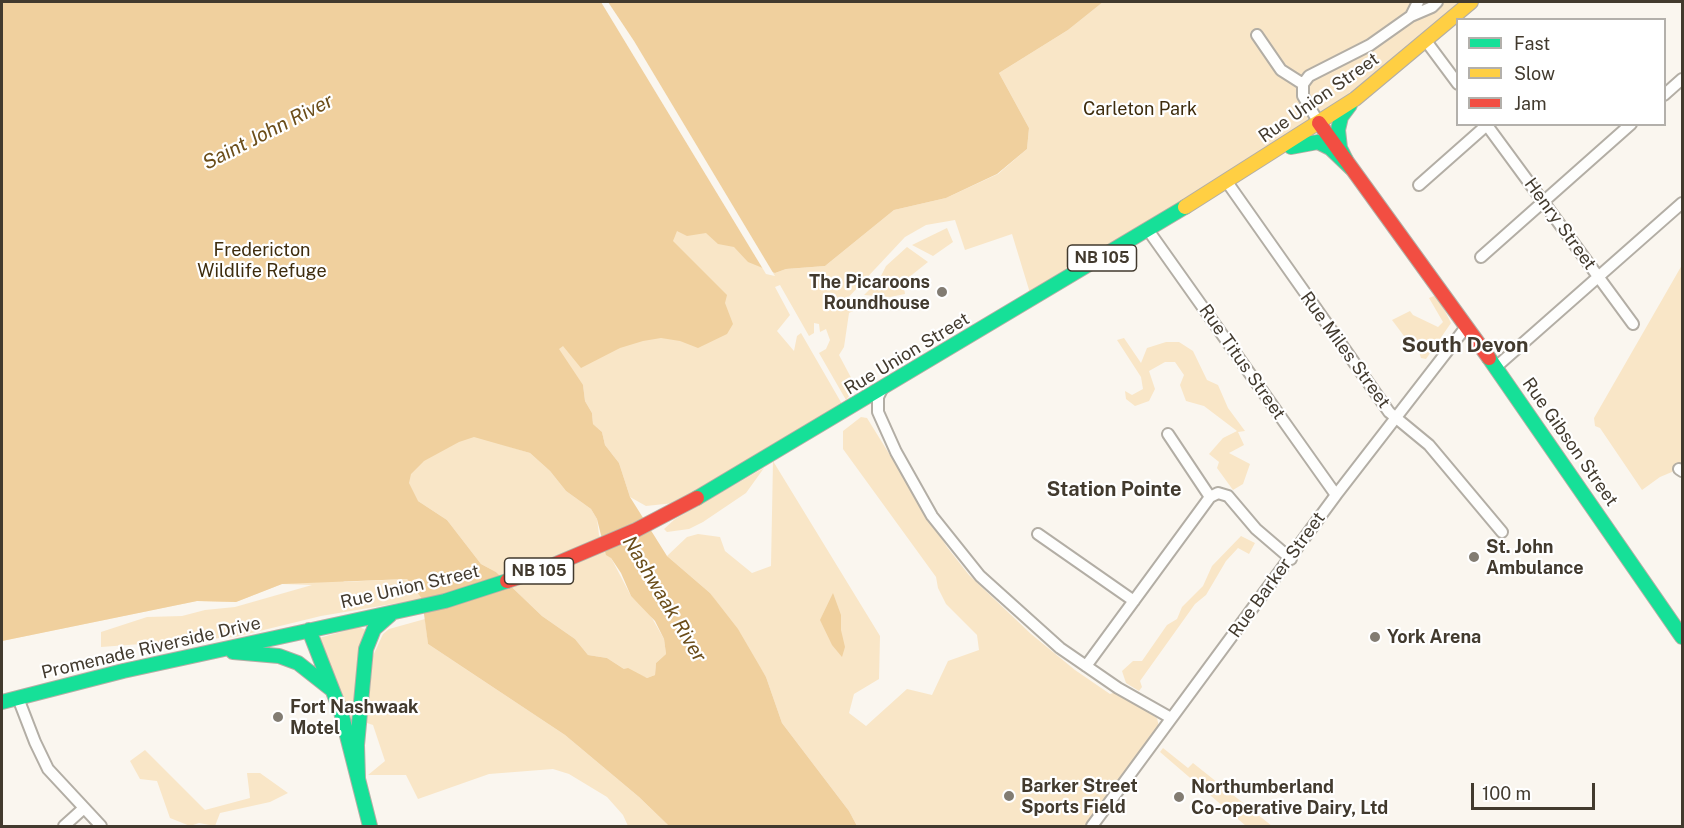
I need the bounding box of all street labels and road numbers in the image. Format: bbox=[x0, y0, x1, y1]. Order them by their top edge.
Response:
street label: Rue Union Street bbox=[1255, 48, 1383, 148]
street label: Henry Street bbox=[1519, 174, 1601, 274]
road number: NB 105 bbox=[1068, 245, 1136, 271]
street label: Rue Miles Street bbox=[1295, 288, 1395, 412]
street label: Rue Titus Street bbox=[1194, 300, 1290, 424]
street label: Rue Union Street bbox=[841, 308, 973, 400]
street label: Rue Gibson Street bbox=[1518, 374, 1622, 510]
street label: Rue Barker Street bbox=[1224, 508, 1330, 642]
road number: NB 105 bbox=[504, 558, 574, 584]
street label: Rue Union Street bbox=[338, 561, 482, 613]
street label: Promenade Riverside Drive bbox=[39, 612, 263, 684]

